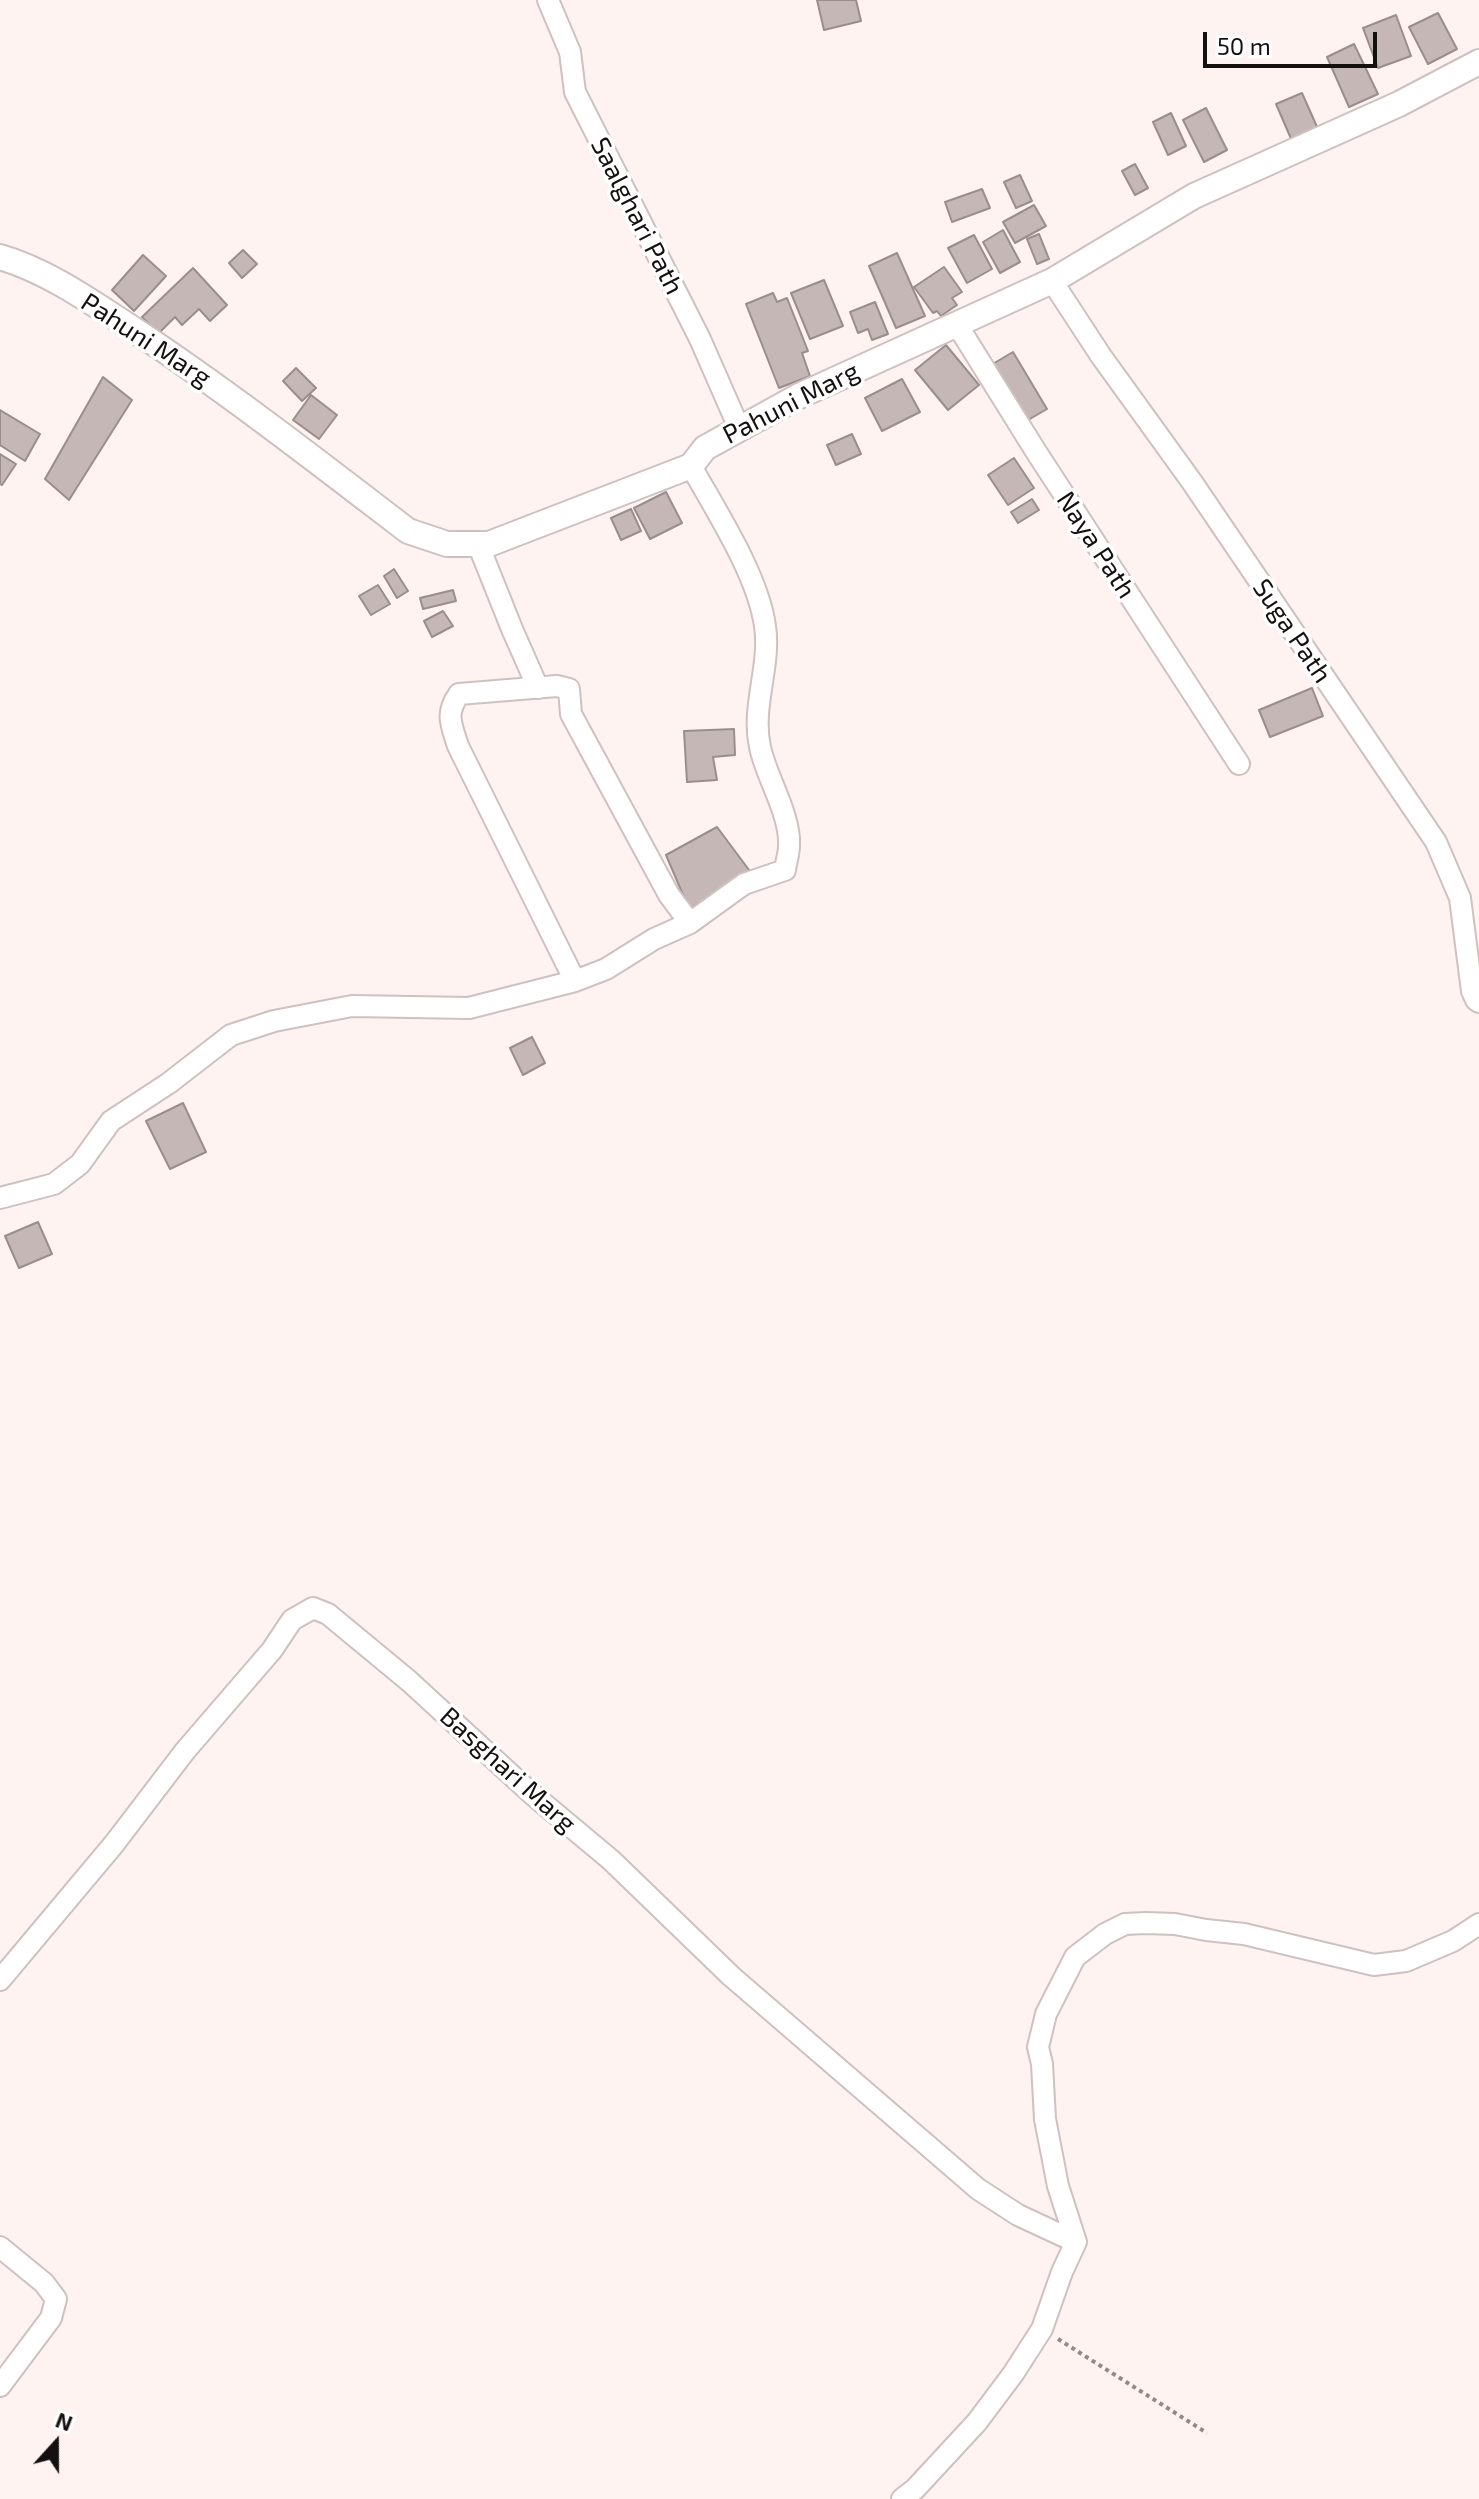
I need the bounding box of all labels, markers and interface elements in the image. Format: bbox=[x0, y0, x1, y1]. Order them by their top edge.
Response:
scale bar bbox=[1207, 16, 1381, 66]
text: 50 m bbox=[1217, 31, 1271, 60]
street label: Saalghari Path bbox=[584, 132, 690, 300]
street label: Pahuni Marg bbox=[75, 286, 217, 394]
street label: Pahuni Marg bbox=[718, 355, 864, 451]
street label: Naya Path bbox=[1050, 486, 1142, 604]
street label: Suga Path bbox=[1246, 573, 1338, 689]
street label: Basghari Marg bbox=[434, 1701, 582, 1839]
north arrow bbox=[16, 2403, 96, 2483]
text: N bbox=[53, 2406, 77, 2436]

